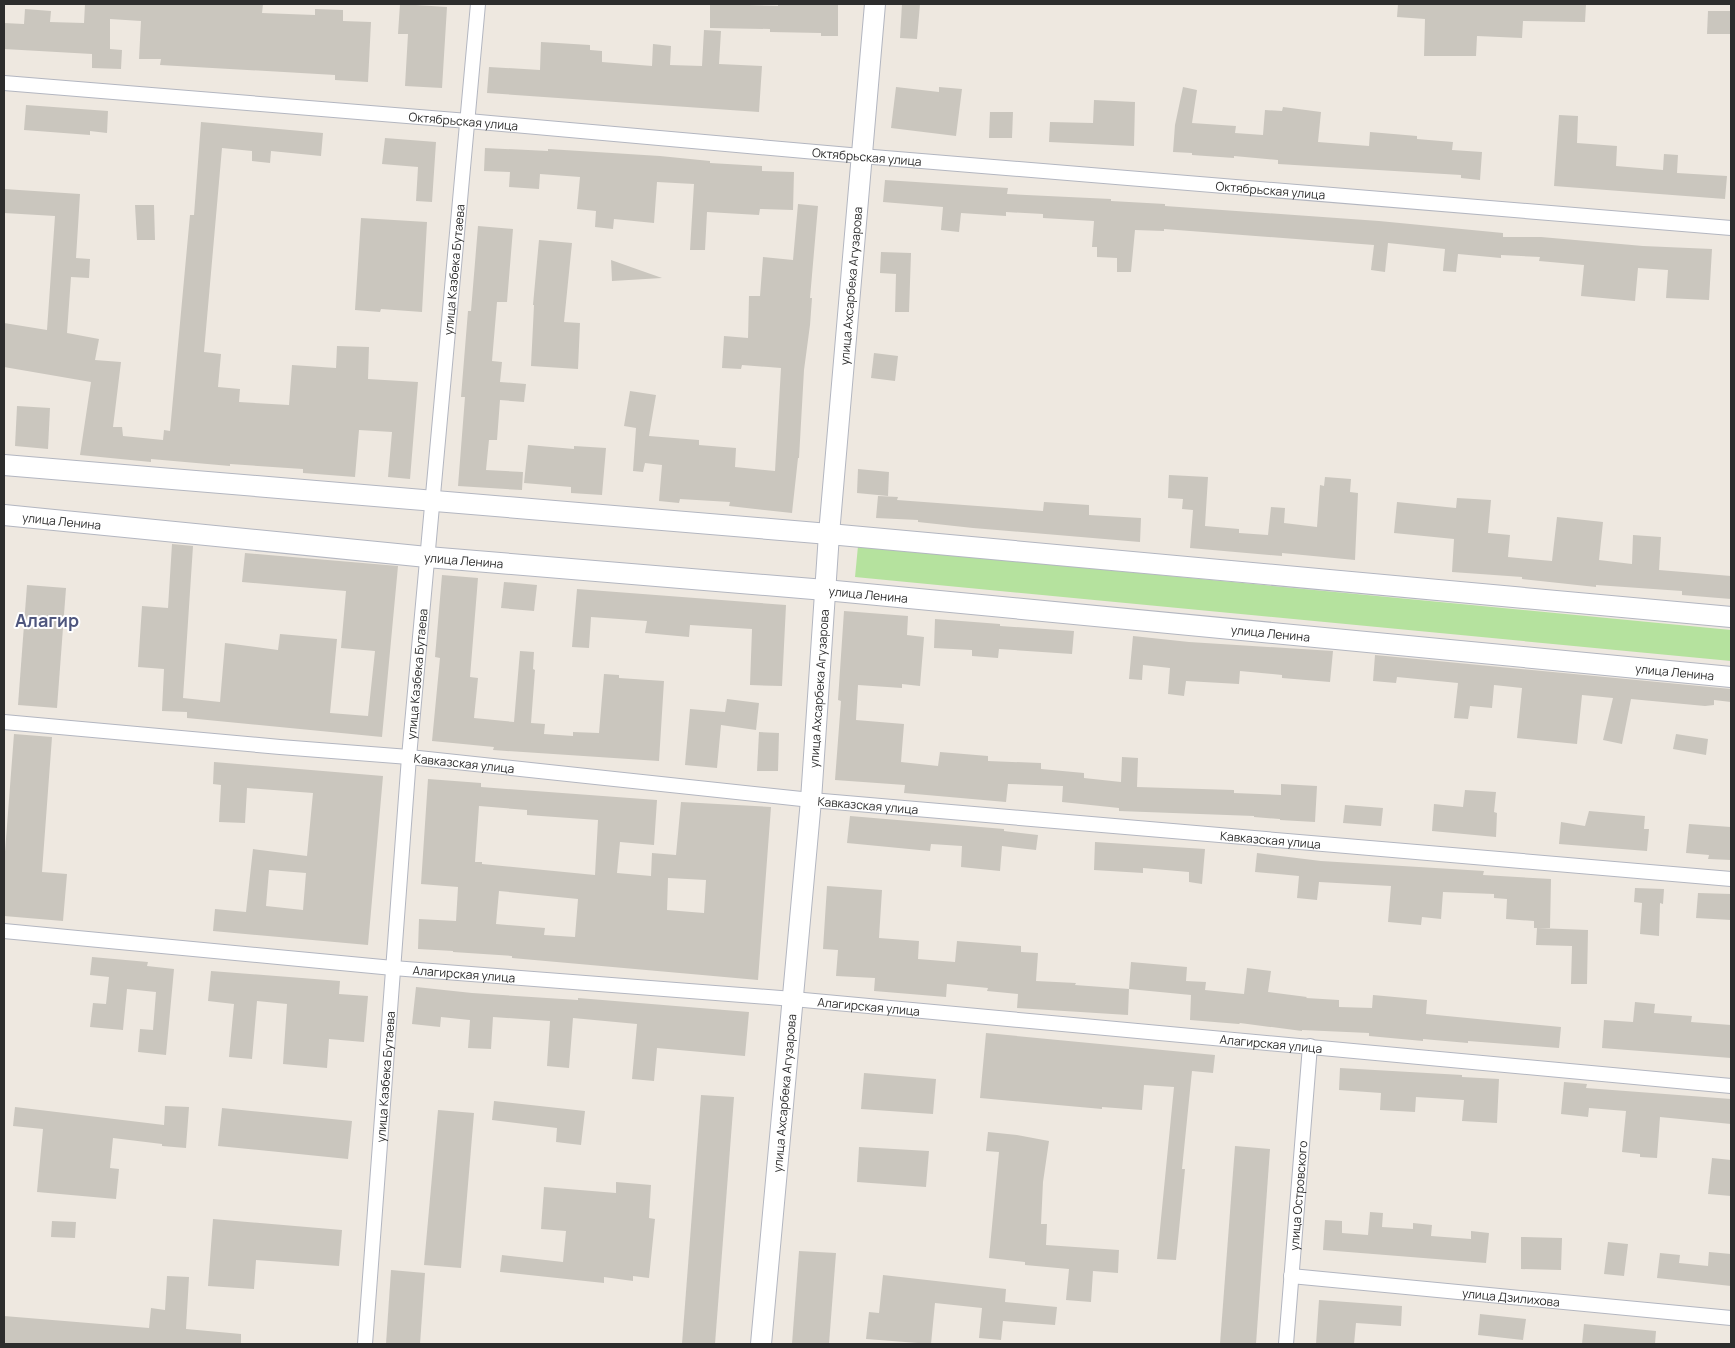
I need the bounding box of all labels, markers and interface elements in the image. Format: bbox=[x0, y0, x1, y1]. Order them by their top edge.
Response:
street label: Октябрьская улица bbox=[408, 108, 519, 134]
street label: Октябрьская улица bbox=[811, 143, 922, 169]
street label: Октябрьская улица bbox=[1215, 177, 1326, 203]
street label: улица Казбека Бутаева bbox=[439, 203, 468, 336]
street label: улица Ахсарбека Агузарова bbox=[835, 206, 866, 366]
street label: улица Ленина bbox=[21, 508, 102, 533]
street label: улица Ленина bbox=[424, 548, 504, 572]
street label: улица Ленина bbox=[828, 582, 909, 606]
district label: Алагир bbox=[15, 608, 79, 632]
street label: улица Казбека Бутаева bbox=[402, 608, 431, 740]
street label: улица Ахсарбека Агузарова bbox=[805, 609, 832, 768]
street label: улица Ленина bbox=[1230, 621, 1311, 645]
street label: улица Ленина bbox=[1634, 659, 1715, 684]
street label: Кавказская улица bbox=[413, 749, 515, 777]
street label: Кавказская улица bbox=[817, 792, 919, 818]
street label: Кавказская улица bbox=[1219, 827, 1322, 852]
street label: Алагирская улица bbox=[412, 961, 516, 986]
street label: Алагирская улица bbox=[817, 993, 921, 1019]
street label: улица Казбека Бутаева bbox=[372, 1011, 398, 1143]
street label: улица Ахсарбека Агузарова bbox=[768, 1013, 800, 1173]
street label: Алагирская улица bbox=[1219, 1030, 1323, 1057]
street label: улица Островского bbox=[1285, 1140, 1311, 1251]
street label: улица Дзилихова bbox=[1461, 1284, 1561, 1310]

